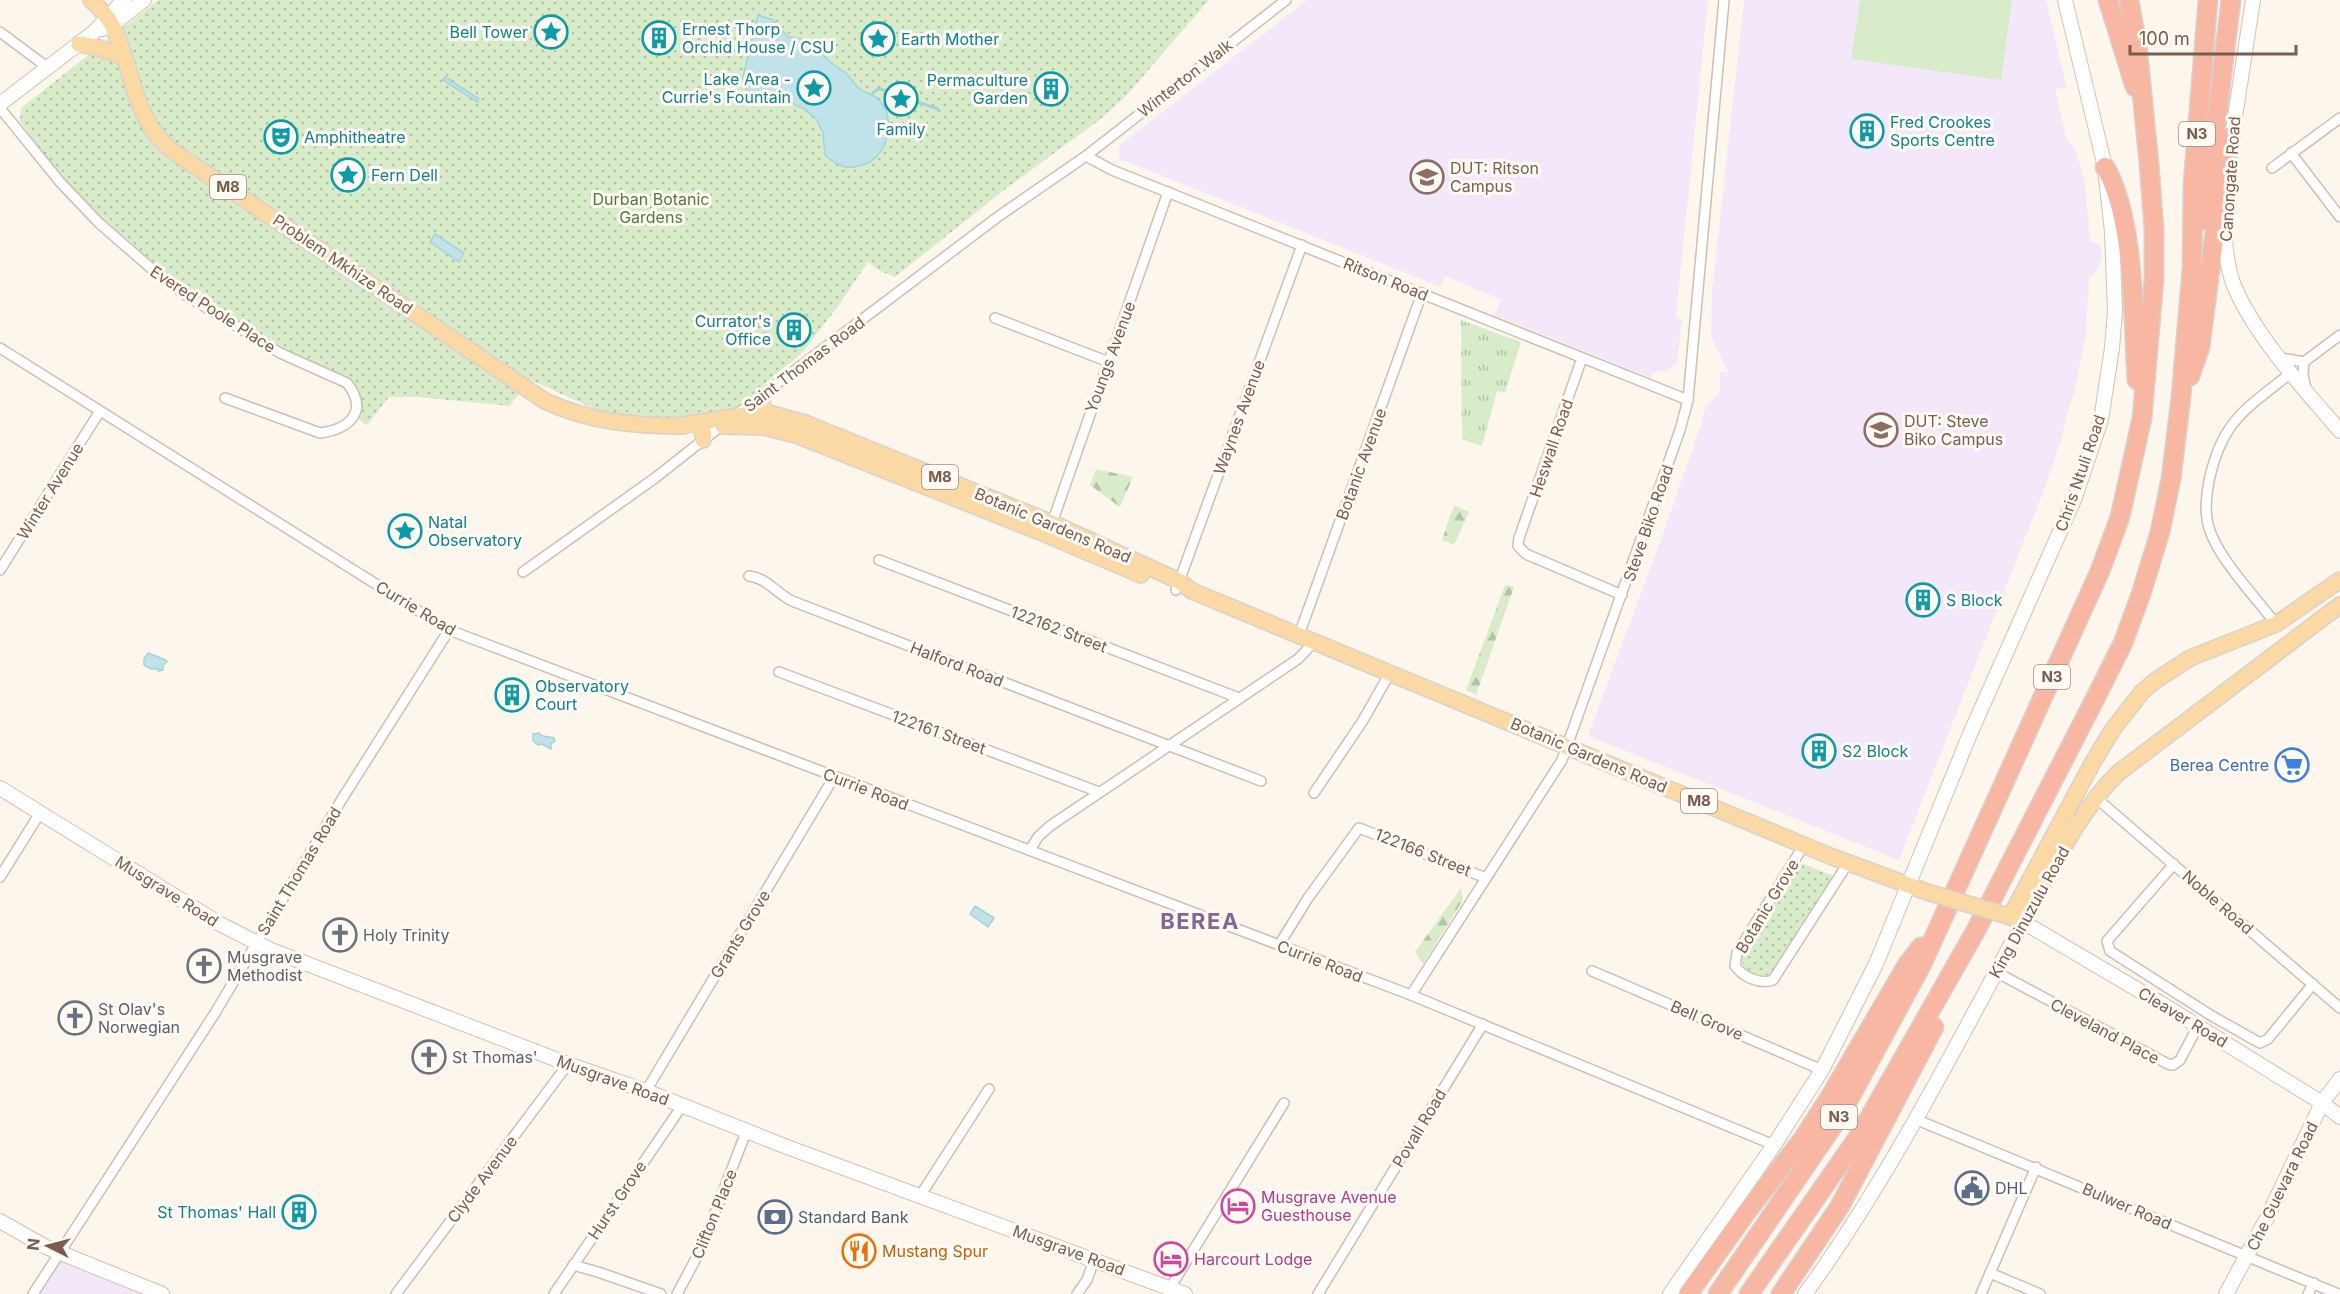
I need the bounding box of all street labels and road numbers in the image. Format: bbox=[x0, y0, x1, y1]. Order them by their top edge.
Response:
street label: Winterton Walk bbox=[1134, 35, 1237, 121]
street label: Canongate Road bbox=[2216, 116, 2244, 242]
road number: N3 bbox=[2179, 122, 2215, 146]
road number: M8 bbox=[210, 175, 246, 199]
street label: Problem Mkhize Road bbox=[269, 210, 417, 318]
street label: Ritson Road bbox=[1341, 253, 1431, 305]
street label: Evered Poole Place bbox=[147, 261, 279, 357]
street label: Youngs Avenue bbox=[1081, 299, 1139, 415]
street label: Saint Thomas Road bbox=[740, 312, 868, 416]
street label: Waynes Avenue bbox=[1209, 357, 1269, 477]
street label: Heswall Road bbox=[1525, 396, 1577, 500]
street label: Botanic Avenue bbox=[1332, 405, 1390, 523]
street label: Chris Ntuli Road bbox=[2051, 412, 2109, 534]
street label: Winter Avenue bbox=[12, 439, 88, 543]
street label: Steve Biko Road bbox=[1619, 462, 1677, 584]
road number: M8 bbox=[922, 465, 958, 489]
street label: Botanic Gardens Road bbox=[972, 483, 1134, 567]
street label: Currie Road bbox=[372, 576, 460, 640]
street label: 122162 Street bbox=[1008, 601, 1110, 657]
street label: Halford Road bbox=[907, 637, 1007, 691]
road number: N3 bbox=[2034, 665, 2070, 689]
street label: 122161 Street bbox=[889, 706, 989, 758]
street label: Botanic Gardens Road bbox=[1508, 713, 1670, 797]
street label: Currie Road bbox=[820, 764, 912, 814]
road number: M8 bbox=[1681, 789, 1717, 813]
street label: Saint Thomas Road bbox=[253, 803, 345, 939]
street label: 122166 Street bbox=[1372, 824, 1474, 880]
street label: King Dinuzulu Road bbox=[1984, 843, 2074, 981]
street label: Musgrave Road bbox=[112, 851, 222, 931]
street label: Botanic Grove bbox=[1731, 855, 1803, 957]
street label: Noble Road bbox=[2178, 866, 2258, 938]
street label: Grants Grove bbox=[706, 886, 774, 982]
street label: Currie Road bbox=[1274, 936, 1366, 986]
street label: Cleaver Road bbox=[2135, 982, 2231, 1052]
street label: Cleveland Place bbox=[2047, 994, 2163, 1068]
street label: Bell Grove bbox=[1668, 996, 1746, 1044]
street label: Musgrave Road bbox=[554, 1050, 672, 1110]
street label: Povall Road bbox=[1388, 1085, 1450, 1171]
road number: N3 bbox=[1821, 1105, 1857, 1129]
street label: Che Guevara Road bbox=[2242, 1118, 2322, 1254]
street label: Clyde Avenue bbox=[443, 1131, 521, 1227]
street label: Hurst Grove bbox=[583, 1157, 651, 1243]
street label: Clifton Place bbox=[687, 1166, 741, 1262]
street label: Bulwer Road bbox=[2079, 1178, 2175, 1234]
street label: Musgrave Road bbox=[1010, 1220, 1128, 1280]

